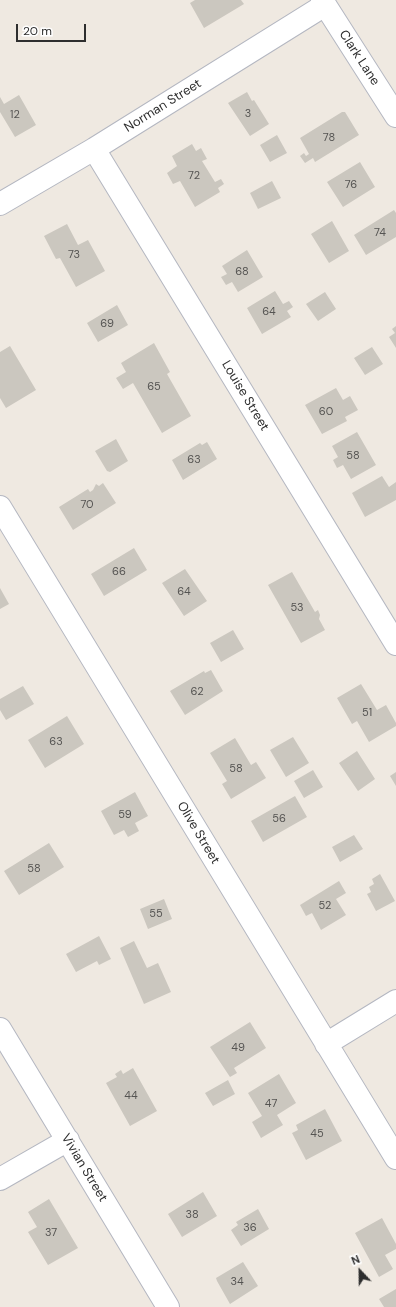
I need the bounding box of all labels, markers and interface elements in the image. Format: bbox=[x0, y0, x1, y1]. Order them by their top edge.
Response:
scale bar bbox=[18, 16, 88, 42]
text: 20 m bbox=[23, 23, 52, 39]
street label: Clark Lane bbox=[335, 27, 383, 89]
street label: Norman Street bbox=[122, 76, 204, 136]
house number: 3 bbox=[245, 107, 251, 121]
house number: 12 bbox=[10, 108, 20, 122]
house number: 78 bbox=[323, 131, 335, 145]
house number: 72 bbox=[188, 169, 200, 183]
house number: 76 bbox=[345, 178, 357, 192]
house number: 74 bbox=[374, 226, 386, 240]
house number: 73 bbox=[68, 248, 80, 262]
house number: 68 bbox=[235, 265, 249, 279]
house number: 64 bbox=[262, 305, 276, 319]
house number: 69 bbox=[100, 317, 114, 331]
street label: Louise Street bbox=[218, 358, 272, 434]
house number: 65 bbox=[147, 380, 161, 394]
house number: 60 bbox=[319, 405, 333, 419]
house number: 58 bbox=[346, 449, 360, 463]
house number: 63 bbox=[187, 453, 201, 467]
house number: 70 bbox=[80, 498, 94, 512]
house number: 66 bbox=[112, 565, 126, 579]
house number: 64 bbox=[177, 585, 191, 599]
house number: 53 bbox=[290, 601, 304, 615]
house number: 62 bbox=[191, 685, 203, 699]
house number: 51 bbox=[362, 706, 372, 720]
house number: 63 bbox=[49, 735, 63, 749]
house number: 58 bbox=[229, 762, 243, 776]
street label: Olive Street bbox=[173, 799, 223, 867]
house number: 59 bbox=[118, 808, 132, 822]
house number: 56 bbox=[272, 812, 286, 826]
house number: 58 bbox=[27, 862, 41, 876]
house number: 52 bbox=[319, 899, 331, 913]
house number: 55 bbox=[149, 907, 163, 921]
house number: 49 bbox=[231, 1041, 245, 1055]
house number: 44 bbox=[124, 1089, 138, 1103]
house number: 47 bbox=[265, 1097, 277, 1111]
house number: 45 bbox=[310, 1127, 324, 1141]
street label: Vivian Street bbox=[58, 1131, 110, 1205]
house number: 38 bbox=[185, 1208, 199, 1222]
house number: 36 bbox=[243, 1221, 257, 1235]
house number: 37 bbox=[45, 1226, 57, 1240]
north arrow bbox=[340, 1251, 380, 1291]
text: N bbox=[349, 1252, 362, 1268]
house number: 34 bbox=[230, 1275, 244, 1289]

